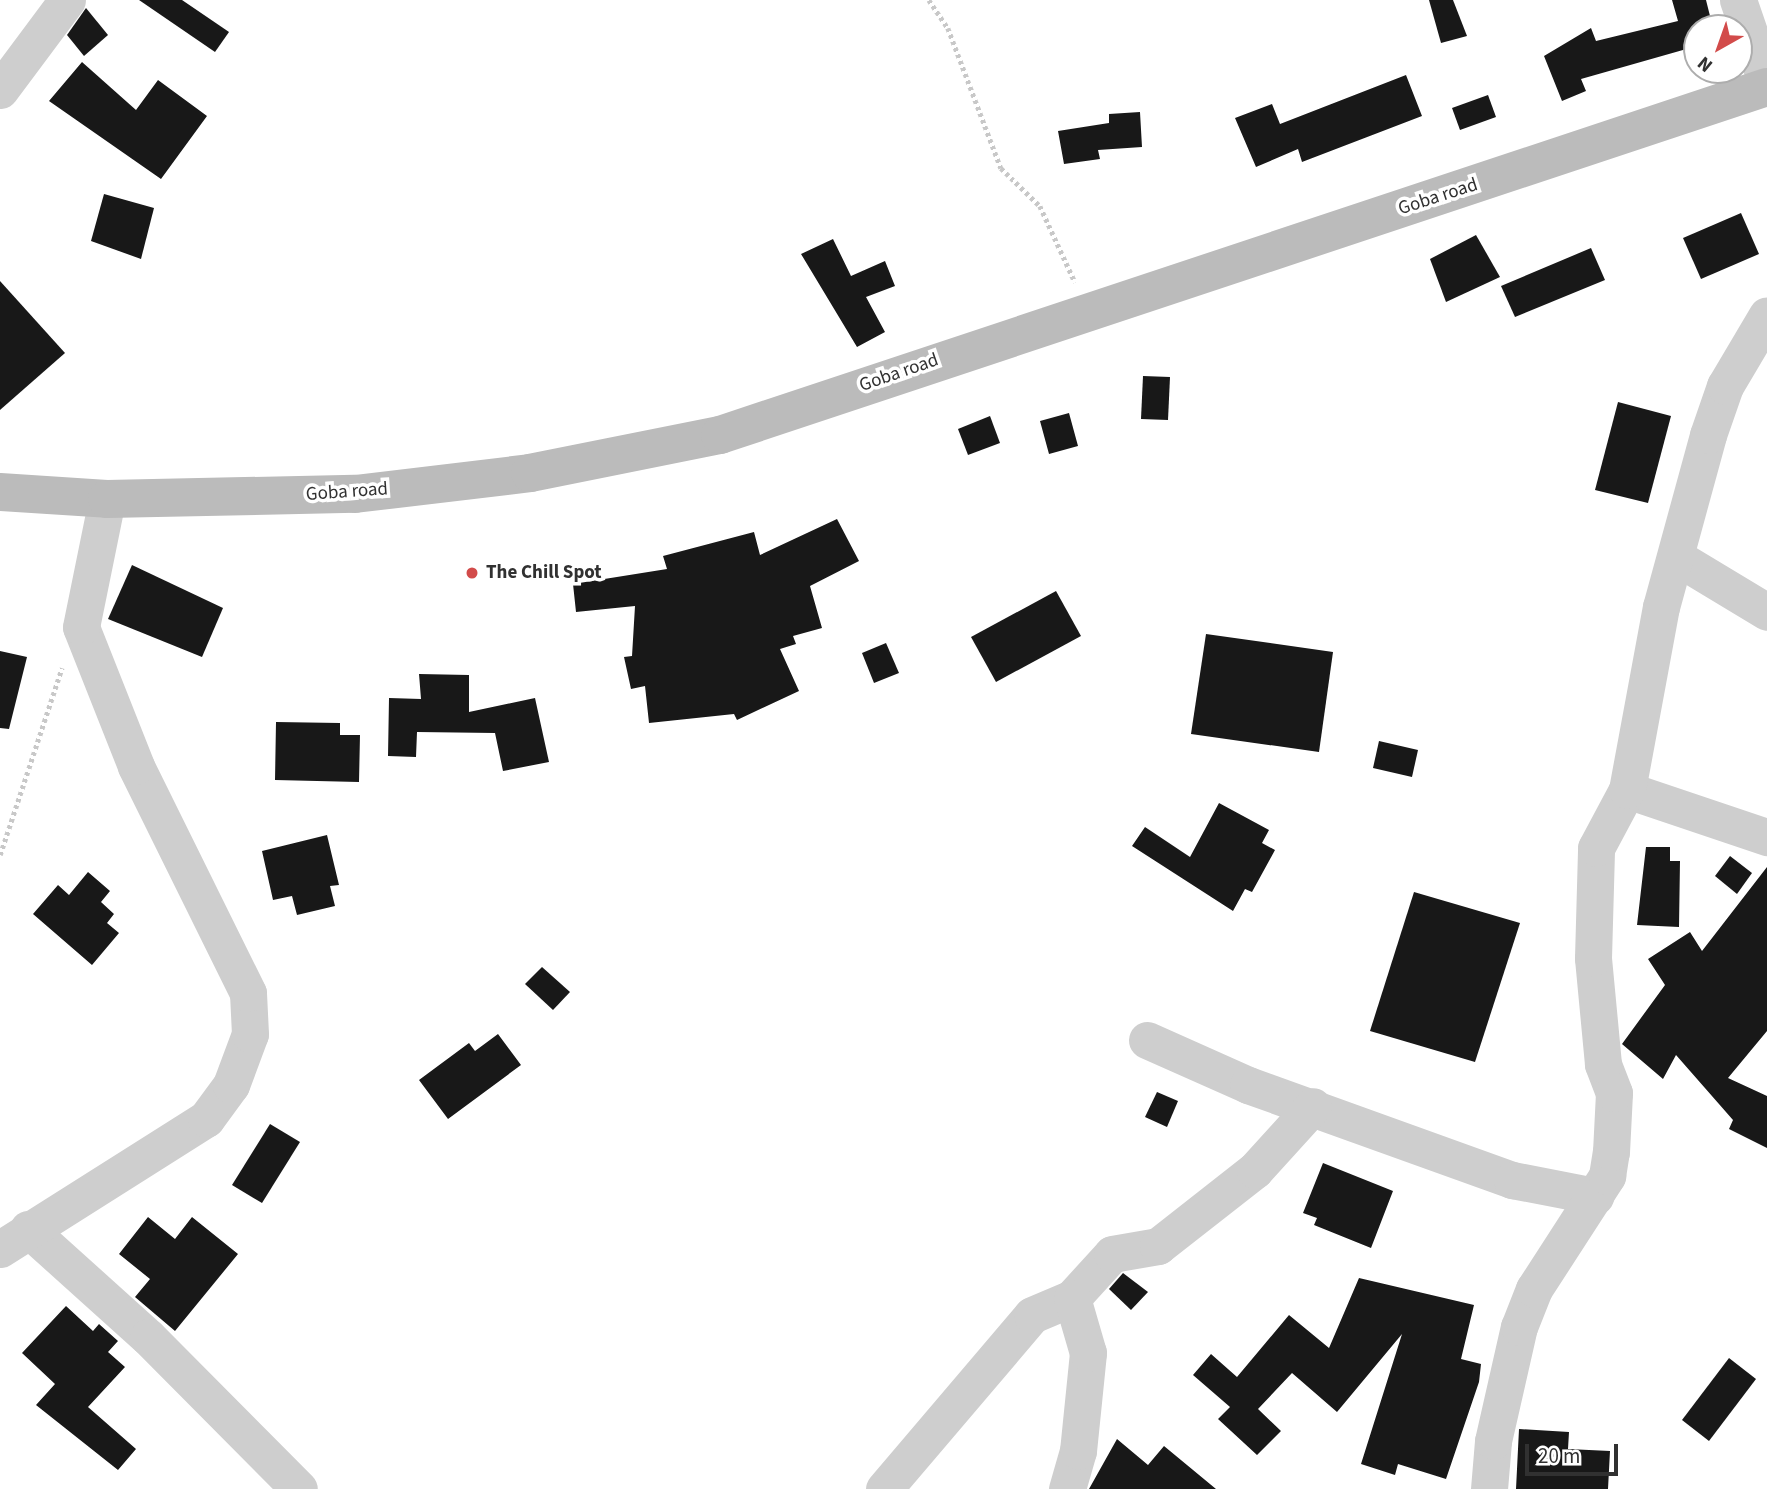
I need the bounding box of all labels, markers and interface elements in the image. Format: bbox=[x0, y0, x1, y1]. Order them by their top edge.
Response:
north arrow bbox=[1683, 14, 1753, 84]
text: N bbox=[1692, 50, 1719, 78]
street label: Goba road bbox=[1395, 173, 1481, 221]
street label: Goba road bbox=[856, 349, 942, 397]
street label: Goba road bbox=[305, 478, 389, 506]
place label: The Chill Spot bbox=[486, 562, 602, 584]
marker: The Chill Spot bbox=[464, 565, 480, 581]
scale bar bbox=[1529, 1430, 1622, 1474]
text: 20 m bbox=[1538, 1441, 1580, 1471]

